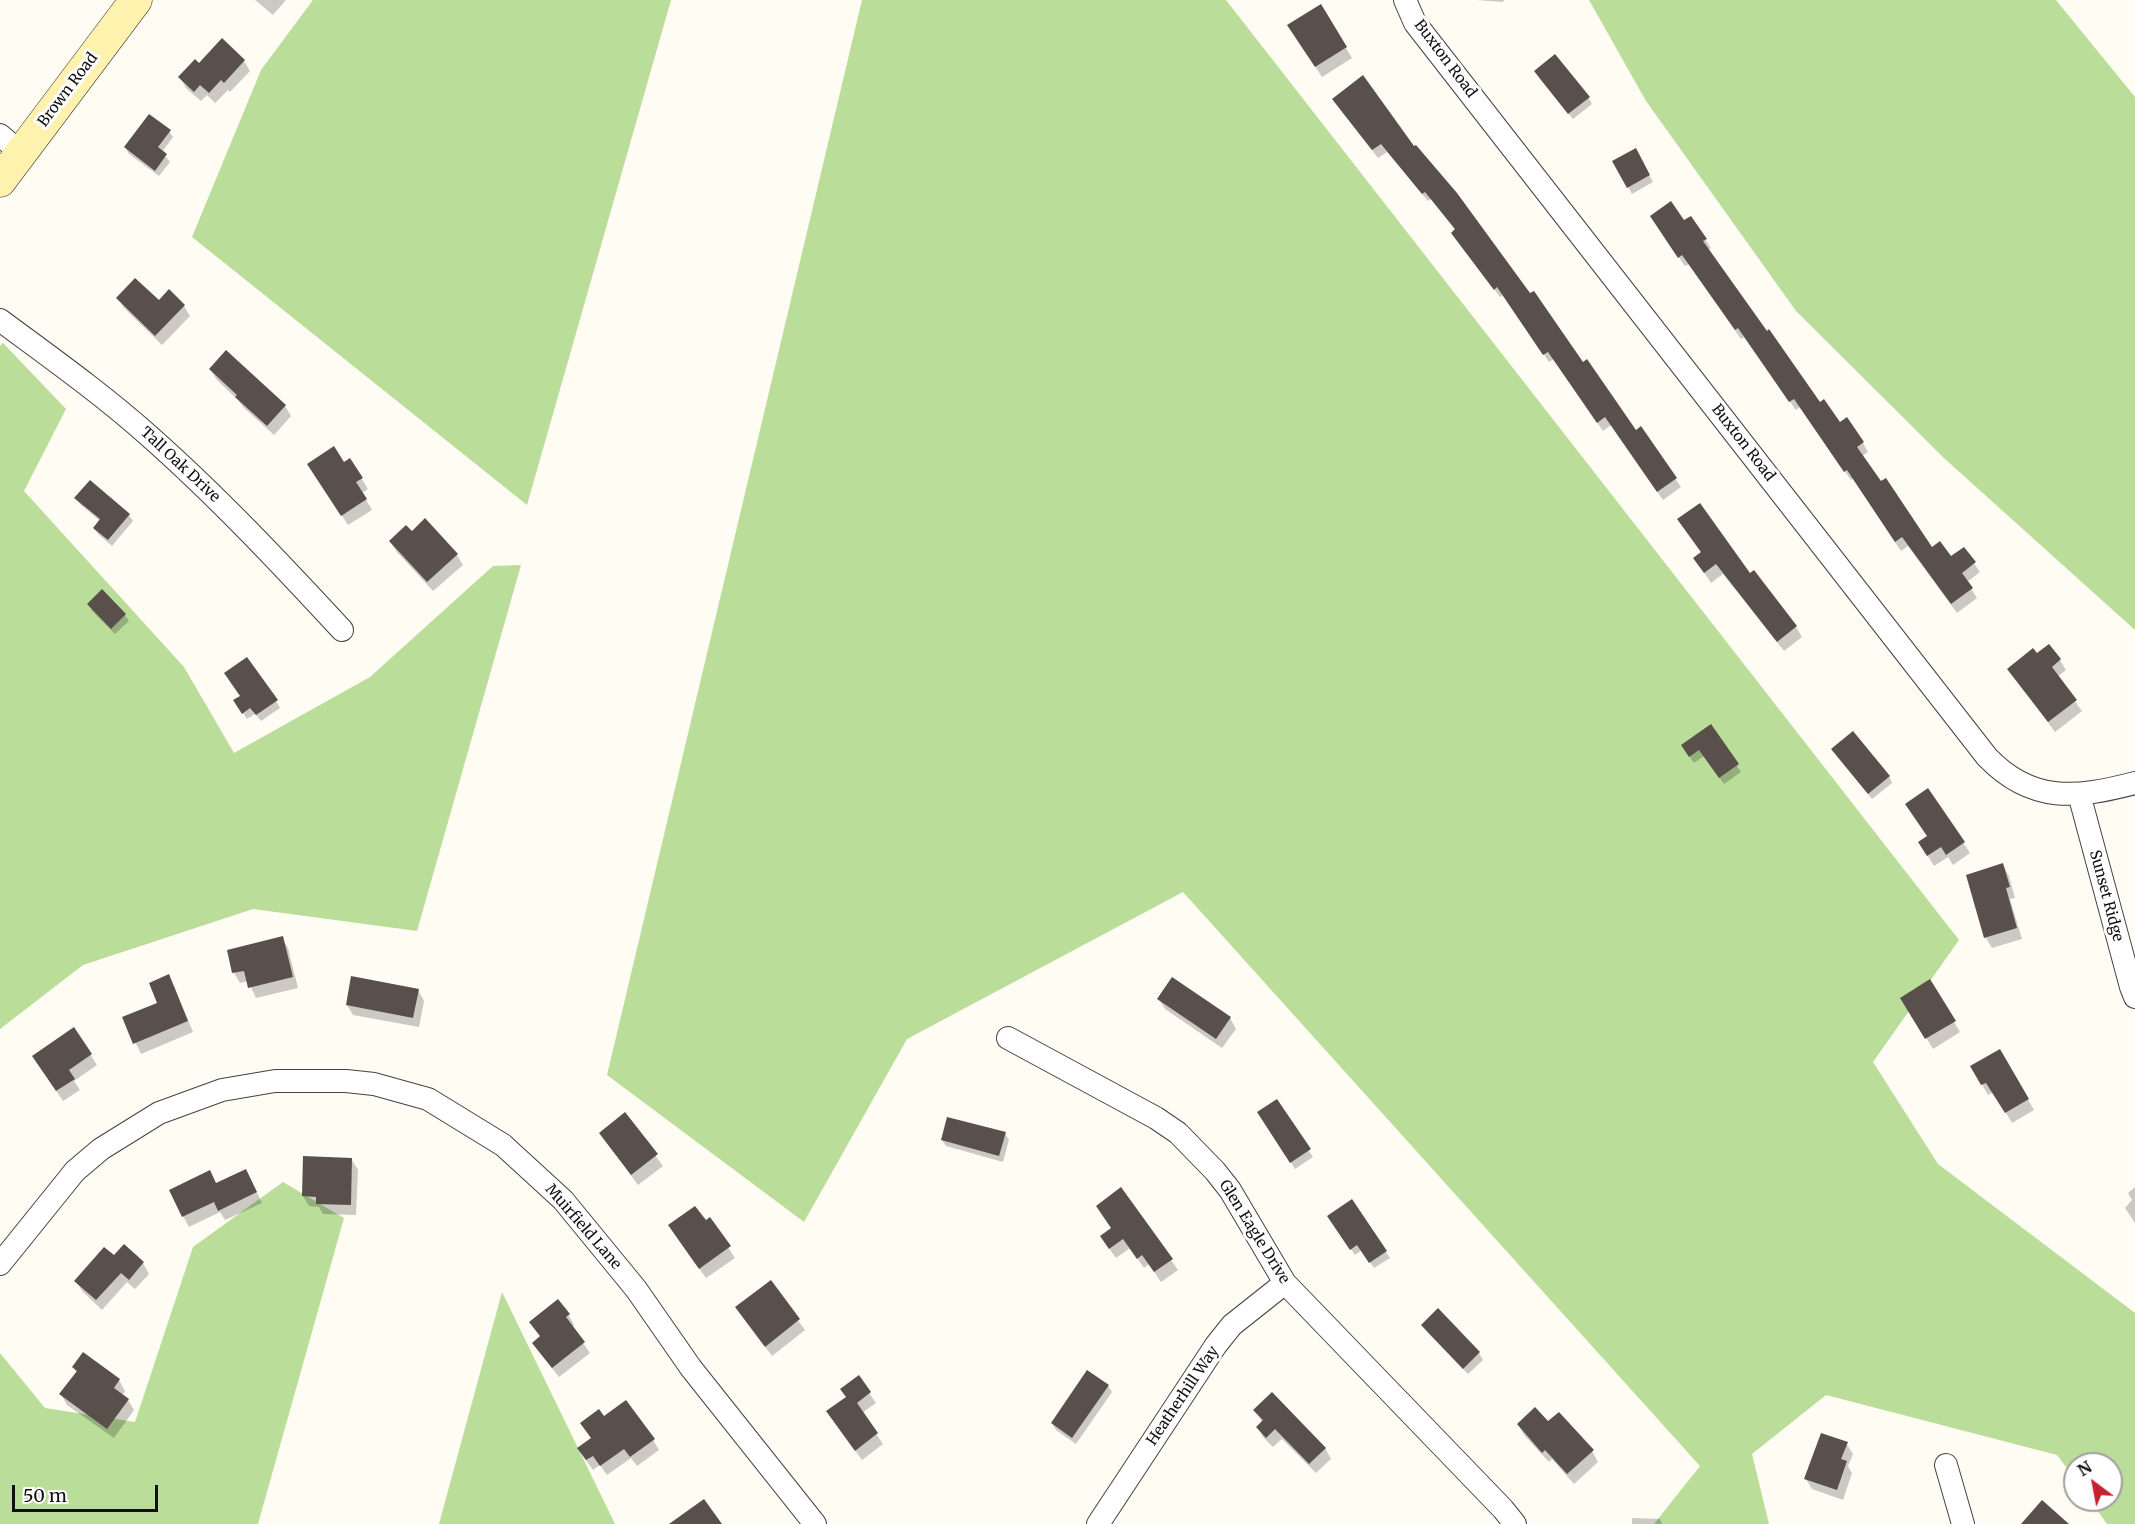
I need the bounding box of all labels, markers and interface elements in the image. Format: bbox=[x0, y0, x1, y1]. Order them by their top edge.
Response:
street label: Buxton Road bbox=[1410, 17, 1480, 101]
street label: Brown Road bbox=[34, 49, 102, 131]
street label: Buxton Road bbox=[1707, 401, 1779, 485]
street label: Tall Oak Drive bbox=[137, 424, 223, 506]
street label: Sunset Ridge bbox=[2085, 848, 2127, 944]
street label: Glen Eagle Drive bbox=[1215, 1177, 1293, 1287]
street label: Muirfield Lane bbox=[541, 1181, 625, 1273]
street label: Heatherhill Way bbox=[1143, 1343, 1223, 1449]
north arrow bbox=[2063, 1452, 2123, 1512]
text: N bbox=[2074, 1457, 2095, 1480]
scale bar bbox=[15, 1473, 160, 1511]
text: 50 m bbox=[23, 1484, 67, 1507]

